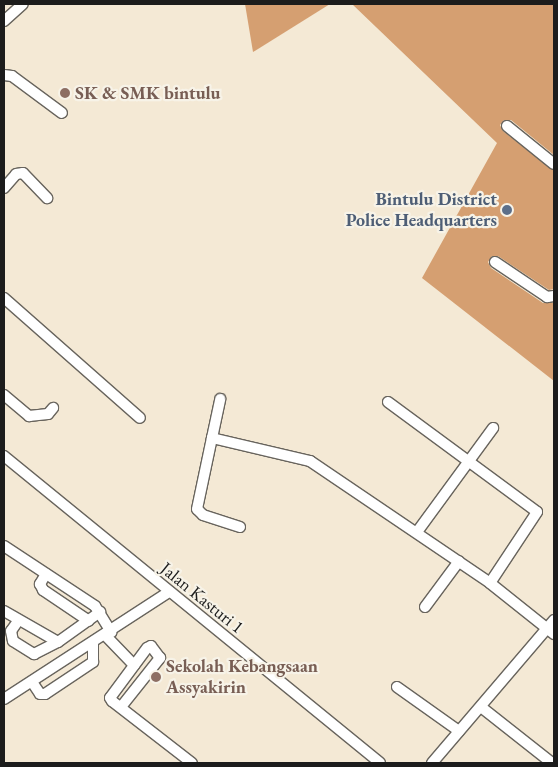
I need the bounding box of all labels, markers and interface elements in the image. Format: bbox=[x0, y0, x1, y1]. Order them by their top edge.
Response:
place label: SK & SMK bintulu bbox=[75, 82, 220, 104]
marker: SK & SMK bintulu bbox=[59, 87, 71, 99]
place label: Bintulu District Police Headquarters bbox=[346, 189, 497, 232]
marker: Bintulu District Police Headquarters bbox=[501, 204, 513, 216]
street label: Jalan Kasturi 1 bbox=[156, 558, 248, 638]
place label: Sekolah Kebangsaan Assyakirin bbox=[166, 656, 318, 699]
marker: Sekolah Kebangsaan Assyakirin bbox=[150, 671, 162, 683]

